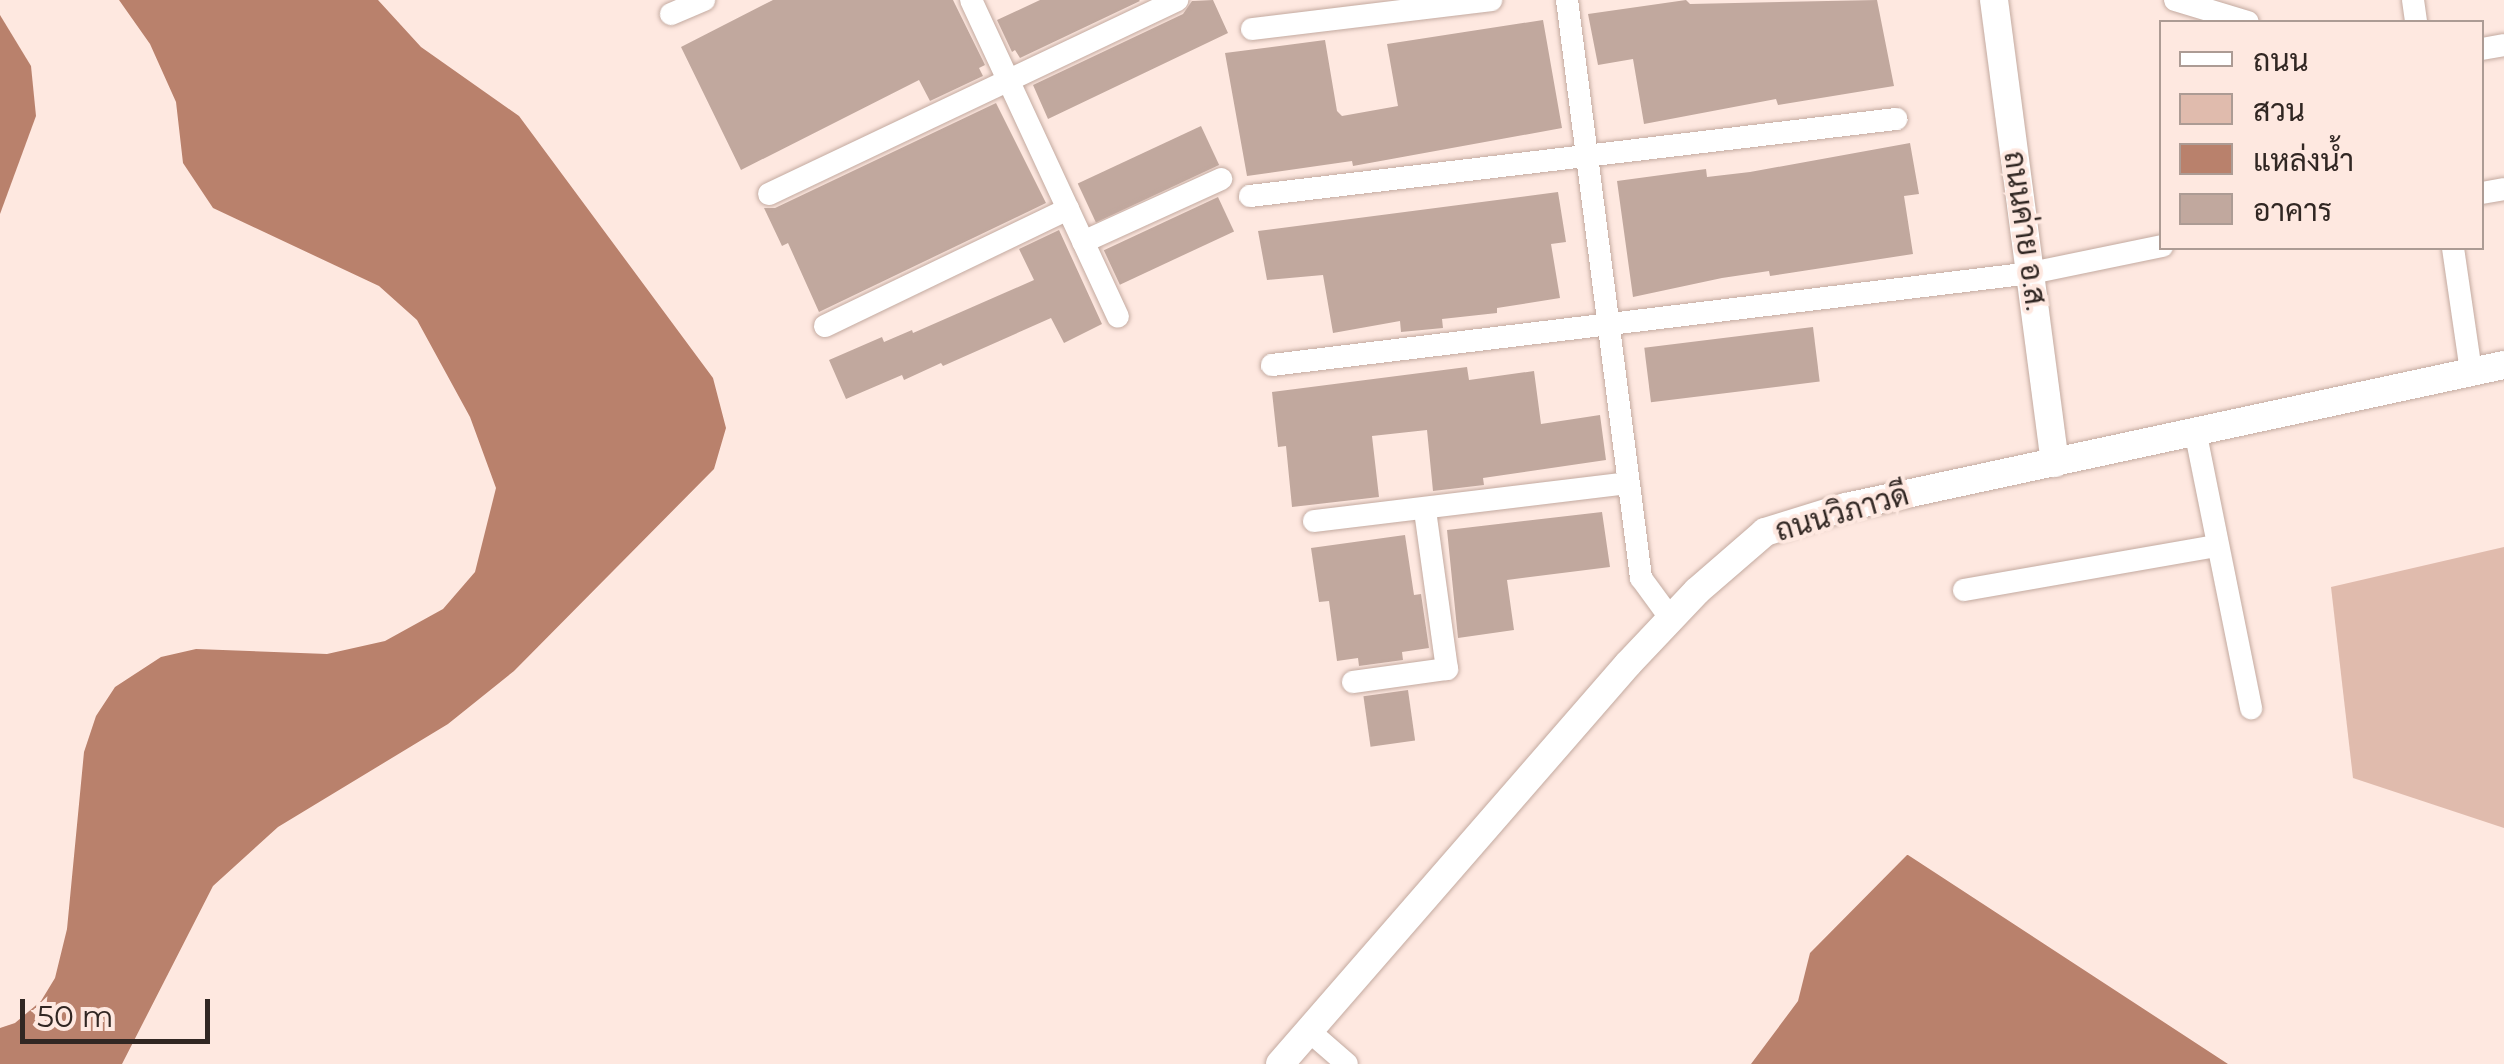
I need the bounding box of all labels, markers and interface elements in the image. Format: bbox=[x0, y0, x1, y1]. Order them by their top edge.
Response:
legend bbox=[2159, 20, 2484, 250]
text: ถนน bbox=[2253, 42, 2309, 79]
text: สวน bbox=[2253, 92, 2305, 129]
text: แหล่งน้ำ bbox=[2253, 142, 2354, 179]
street label: ถนนค่าย อ.ส. bbox=[1996, 149, 2054, 313]
text: อาคาร bbox=[2253, 192, 2332, 229]
street label: ถนนวิภาวดี bbox=[1771, 477, 1913, 549]
scale bar bbox=[25, 979, 215, 1041]
text: 50 m bbox=[37, 998, 114, 1035]

